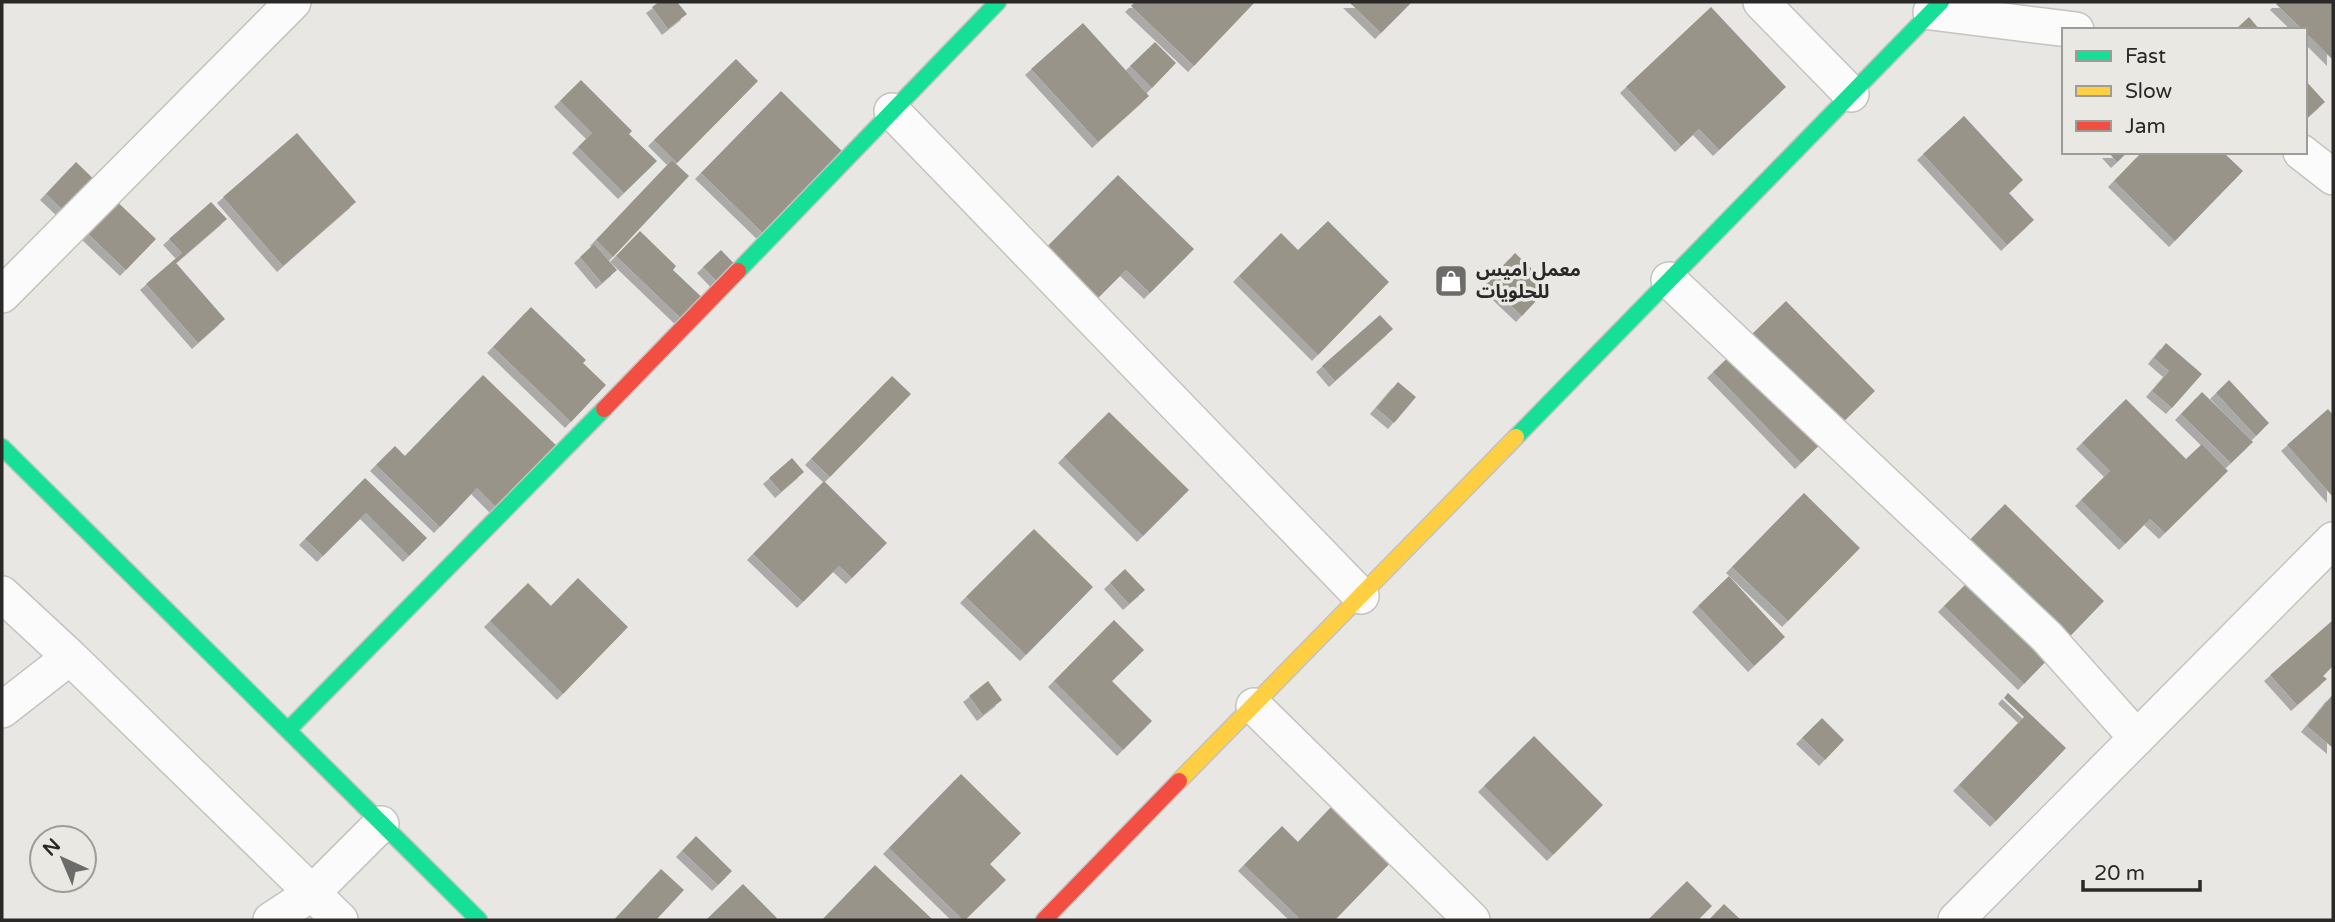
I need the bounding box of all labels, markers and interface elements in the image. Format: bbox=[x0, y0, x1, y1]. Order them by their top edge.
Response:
legend bbox=[2062, 28, 2307, 154]
text: Fast bbox=[2125, 44, 2166, 69]
text: Slow bbox=[2125, 79, 2173, 104]
text: Jam bbox=[2125, 114, 2166, 139]
place label: معمل اميس للحلويات bbox=[1476, 259, 1581, 303]
shop icon: معمل اميس للحلويات bbox=[1432, 262, 1470, 300]
north arrow bbox=[28, 824, 98, 894]
text: N bbox=[39, 834, 65, 861]
scale bar bbox=[2083, 848, 2200, 892]
text: 20 m bbox=[2094, 861, 2145, 886]

